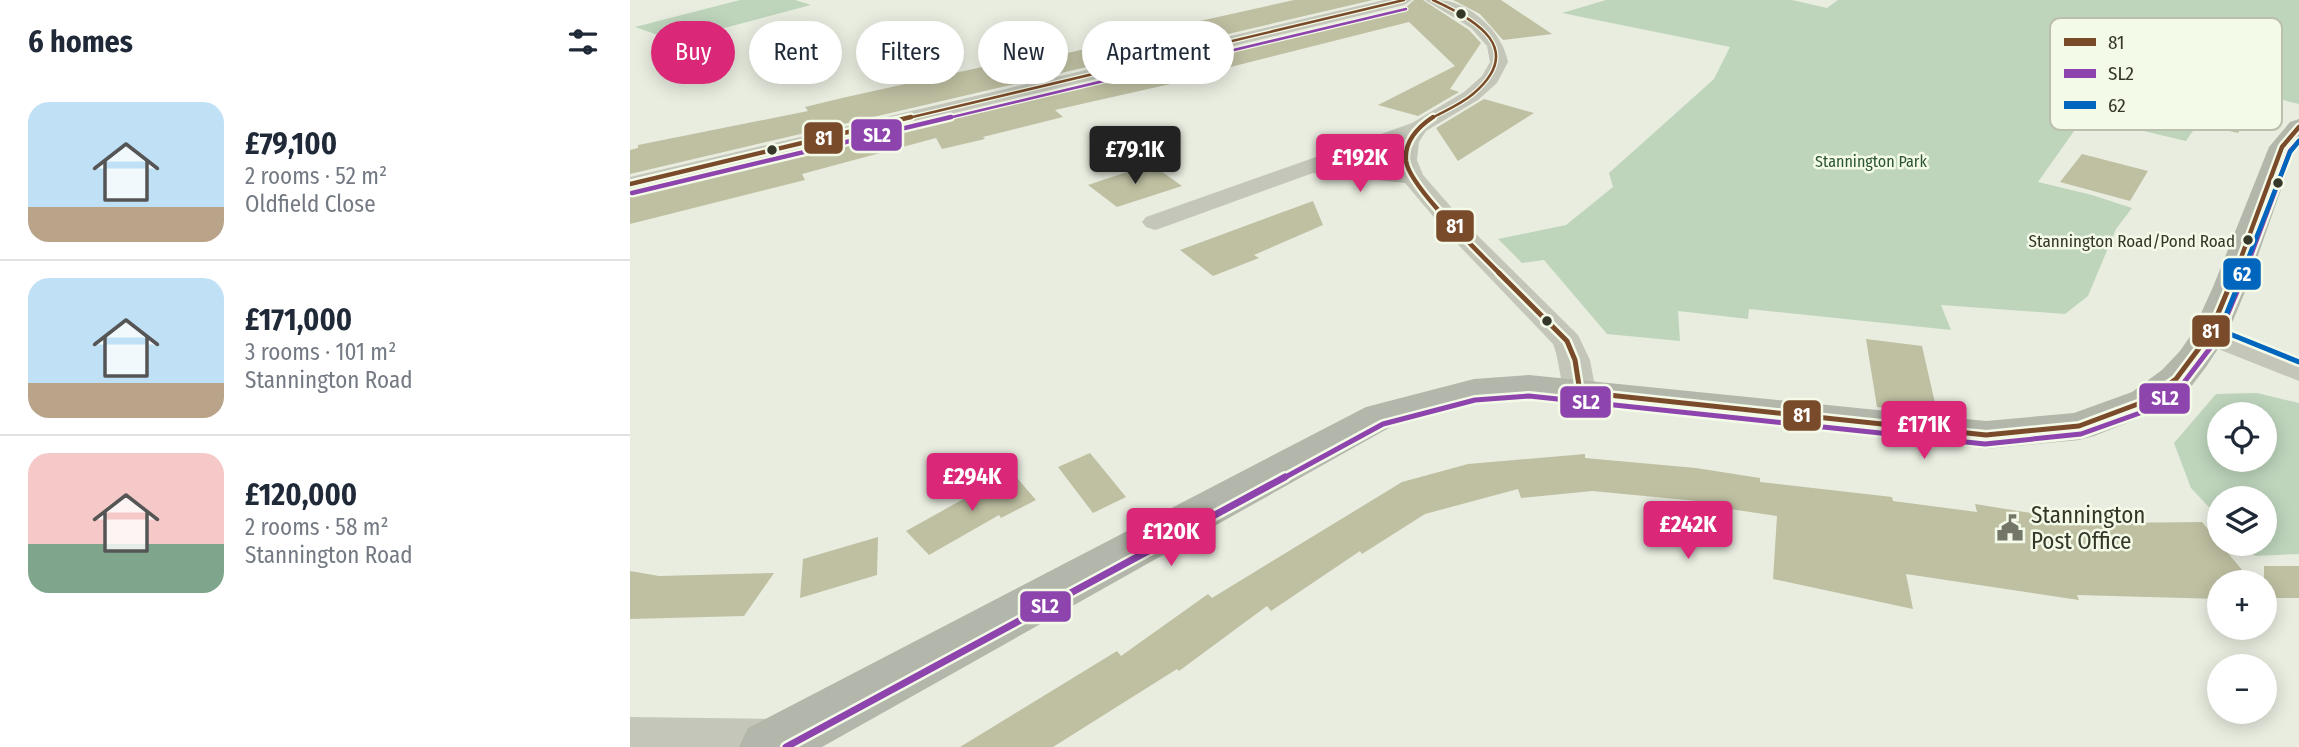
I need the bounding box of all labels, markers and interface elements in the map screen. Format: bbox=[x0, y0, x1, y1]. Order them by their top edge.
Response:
unlabelled marker bbox=[1454, 7, 1468, 21]
legend bbox=[2050, 18, 2282, 130]
chip: Buy bbox=[651, 21, 735, 84]
chip: Rent bbox=[749, 21, 842, 84]
chip: Filters bbox=[856, 21, 964, 84]
chip: New bbox=[978, 21, 1068, 84]
chip: Apartment bbox=[1082, 21, 1234, 84]
icon: filters bbox=[564, 23, 602, 61]
text: 6 homes bbox=[28, 24, 133, 60]
text: 81 bbox=[2108, 31, 2124, 54]
text: SL2 bbox=[2108, 62, 2134, 85]
text: 62 bbox=[2108, 94, 2126, 117]
line badge: SL2 bbox=[850, 118, 903, 152]
line badge: 81 bbox=[803, 121, 844, 155]
text: SL2 bbox=[863, 124, 891, 147]
text: £79,100 bbox=[245, 126, 337, 162]
text: 81 bbox=[815, 127, 833, 150]
pin: £79.1K bbox=[1078, 127, 1192, 186]
icon: home bbox=[84, 130, 168, 214]
pin: £192K bbox=[1311, 134, 1409, 194]
text: £79.1K bbox=[1106, 135, 1164, 163]
unlabelled marker bbox=[765, 143, 779, 157]
text: £192K bbox=[1332, 143, 1388, 171]
park label: Stannington Park bbox=[1815, 152, 1927, 171]
text: 2 rooms · 52 m² bbox=[245, 162, 387, 190]
unlabelled marker bbox=[2271, 176, 2285, 190]
text: Oldfield Close bbox=[245, 190, 376, 218]
line badge: 81 bbox=[1435, 209, 1475, 243]
text: 81 bbox=[1446, 215, 1464, 238]
place label: Stannington Road/Pond Road bbox=[2029, 231, 2235, 252]
marker: Stannington Road/Pond Road bbox=[2241, 233, 2255, 247]
line badge: 62 bbox=[2222, 257, 2262, 291]
text: 62 bbox=[2233, 263, 2251, 286]
text: £171,000 bbox=[245, 302, 352, 338]
icon: home bbox=[84, 306, 168, 390]
unlabelled marker bbox=[1540, 314, 1554, 328]
line badge: 81 bbox=[2191, 314, 2231, 348]
text: 81 bbox=[2202, 320, 2220, 343]
text: 3 rooms · 101 m² bbox=[245, 338, 396, 366]
text: Stannington Road bbox=[245, 366, 413, 394]
line badge: SL2 bbox=[2138, 382, 2191, 415]
line badge: SL2 bbox=[1559, 385, 1612, 419]
text: SL2 bbox=[2151, 387, 2179, 410]
text: SL2 bbox=[1572, 391, 1600, 414]
line badge: 81 bbox=[1782, 399, 1822, 432]
pin: £171K bbox=[1875, 402, 1973, 461]
map controls bbox=[2207, 402, 2277, 724]
button: locate bbox=[2207, 402, 2277, 472]
text: 81 bbox=[1793, 404, 1811, 427]
text: £171K bbox=[1898, 410, 1950, 438]
pin: £294K bbox=[923, 454, 1021, 513]
text: £294K bbox=[943, 462, 1001, 490]
text: £120,000 bbox=[245, 477, 357, 513]
icon: home bbox=[84, 481, 168, 565]
button: layers bbox=[2207, 486, 2277, 556]
place label: Stannington Post Office bbox=[2031, 501, 2145, 555]
pin: £242K bbox=[1639, 502, 1737, 561]
pin: £120K bbox=[1122, 508, 1220, 568]
text: £242K bbox=[1659, 510, 1717, 538]
text: 2 rooms · 58 m² bbox=[245, 513, 389, 541]
public building icon: Stannington Post Office bbox=[1995, 513, 2025, 543]
text: £120K bbox=[1143, 517, 1199, 545]
text: Stannington Road bbox=[245, 541, 413, 569]
button: + bbox=[2207, 570, 2277, 640]
line badge: SL2 bbox=[1019, 590, 1072, 623]
text: SL2 bbox=[1031, 595, 1059, 618]
button: − bbox=[2207, 654, 2277, 724]

